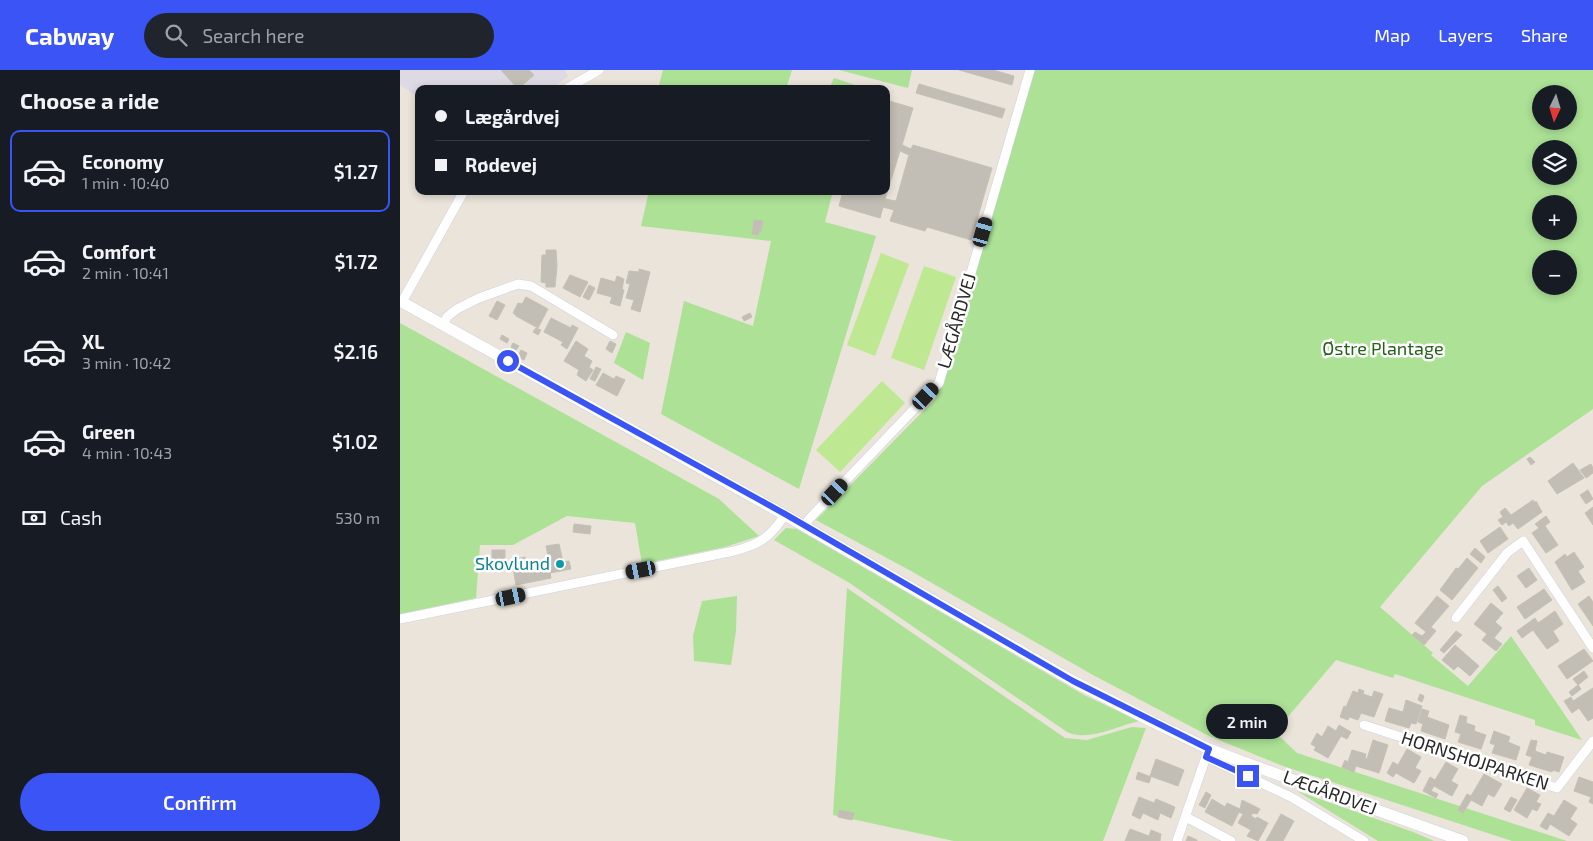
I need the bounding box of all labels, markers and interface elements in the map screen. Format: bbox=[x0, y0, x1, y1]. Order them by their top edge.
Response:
search box bbox=[144, 13, 494, 58]
text: Cabway bbox=[25, 21, 114, 50]
icon: search bbox=[162, 21, 190, 49]
text: Search here bbox=[202, 24, 304, 47]
text: Map bbox=[1374, 24, 1410, 46]
text: Layers bbox=[1438, 24, 1493, 46]
text: Share bbox=[1521, 24, 1568, 46]
north arrow bbox=[1532, 85, 1578, 130]
map controls bbox=[1532, 85, 1577, 295]
text: Choose a ride bbox=[20, 87, 159, 113]
text: Lægårdvej bbox=[465, 105, 560, 128]
button: layers bbox=[1532, 140, 1577, 185]
icon: car bbox=[22, 149, 67, 194]
text: Economy bbox=[82, 150, 164, 173]
text: Rødevej bbox=[465, 153, 537, 176]
text: $1.27 bbox=[334, 160, 378, 183]
text: 1 min · 10:40 bbox=[82, 173, 169, 192]
button: + bbox=[1532, 195, 1577, 240]
car bbox=[971, 216, 994, 248]
icon: car bbox=[22, 239, 67, 284]
text: Comfort bbox=[82, 240, 156, 263]
text: $1.72 bbox=[335, 250, 378, 273]
button: − bbox=[1532, 250, 1577, 295]
text: 2 min · 10:41 bbox=[82, 263, 169, 282]
street label: LÆGÅRDVEJ bbox=[932, 270, 980, 371]
icon: car bbox=[22, 329, 67, 374]
text: XL bbox=[82, 330, 104, 353]
park label: Østre Plantage bbox=[1322, 337, 1444, 359]
text: $2.16 bbox=[334, 340, 378, 363]
route start bbox=[497, 350, 519, 372]
text: 3 min · 10:42 bbox=[82, 353, 171, 372]
car bbox=[910, 380, 941, 412]
icon: car bbox=[22, 419, 67, 464]
text: Green bbox=[82, 420, 135, 443]
text: $1.02 bbox=[332, 430, 378, 453]
text: 4 min · 10:43 bbox=[82, 443, 172, 462]
car bbox=[819, 476, 850, 508]
icon: cash bbox=[20, 504, 48, 532]
text: Cash bbox=[60, 506, 102, 529]
text: 530 m bbox=[335, 508, 380, 527]
place label: Skovlund bbox=[475, 552, 550, 574]
marker: Skovlund bbox=[554, 558, 566, 570]
car bbox=[624, 560, 657, 580]
car bbox=[494, 587, 527, 607]
callout: 2 min bbox=[1207, 704, 1289, 738]
text: 2 min bbox=[1227, 712, 1267, 731]
street label: HORNSHØJPARKEN bbox=[1399, 726, 1552, 794]
route end bbox=[1237, 765, 1259, 787]
street label: LÆGÅRDVEJ bbox=[1280, 765, 1380, 819]
button: Confirm bbox=[20, 773, 380, 831]

